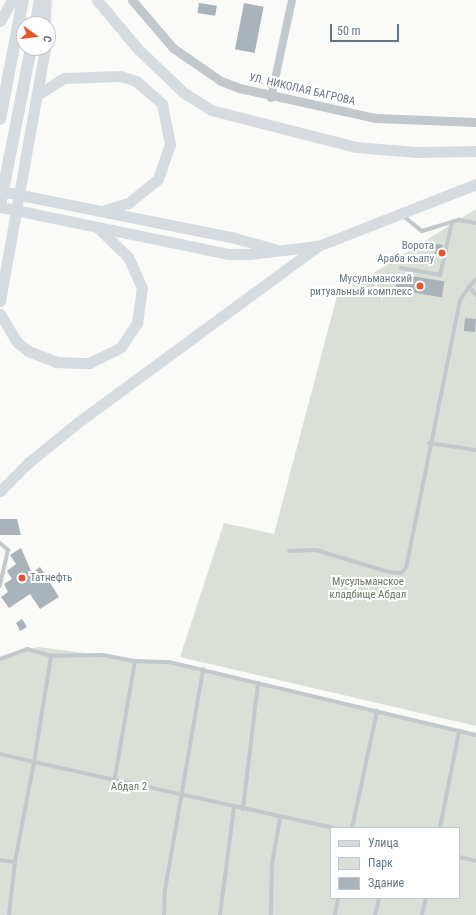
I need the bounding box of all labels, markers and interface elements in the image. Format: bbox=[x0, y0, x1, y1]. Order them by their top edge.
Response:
north arrow bbox=[16, 16, 56, 56]
scale bar bbox=[332, 16, 401, 42]
text: 50 m bbox=[337, 24, 361, 38]
text: С bbox=[40, 34, 54, 43]
street label: УЛ. НИКОЛАЯ БАГРОВА bbox=[248, 71, 356, 109]
place label: Ворота Араба къапу bbox=[377, 240, 434, 266]
marker: Ворота Араба къапу bbox=[437, 248, 447, 258]
place label: Мусульманский ритуальный комплекс bbox=[310, 273, 412, 299]
marker: Мусульманский ритуальный комплекс bbox=[415, 281, 425, 291]
place label: Татнефть bbox=[30, 571, 72, 585]
marker: Татнефть bbox=[17, 573, 27, 583]
park label: Мусульманское кладбище Абдал bbox=[330, 576, 406, 602]
park label: Абдал 2 bbox=[111, 780, 147, 794]
legend bbox=[330, 827, 460, 899]
text: Улица bbox=[368, 836, 398, 850]
text: Парк bbox=[368, 856, 393, 870]
text: Здание bbox=[368, 876, 404, 890]

